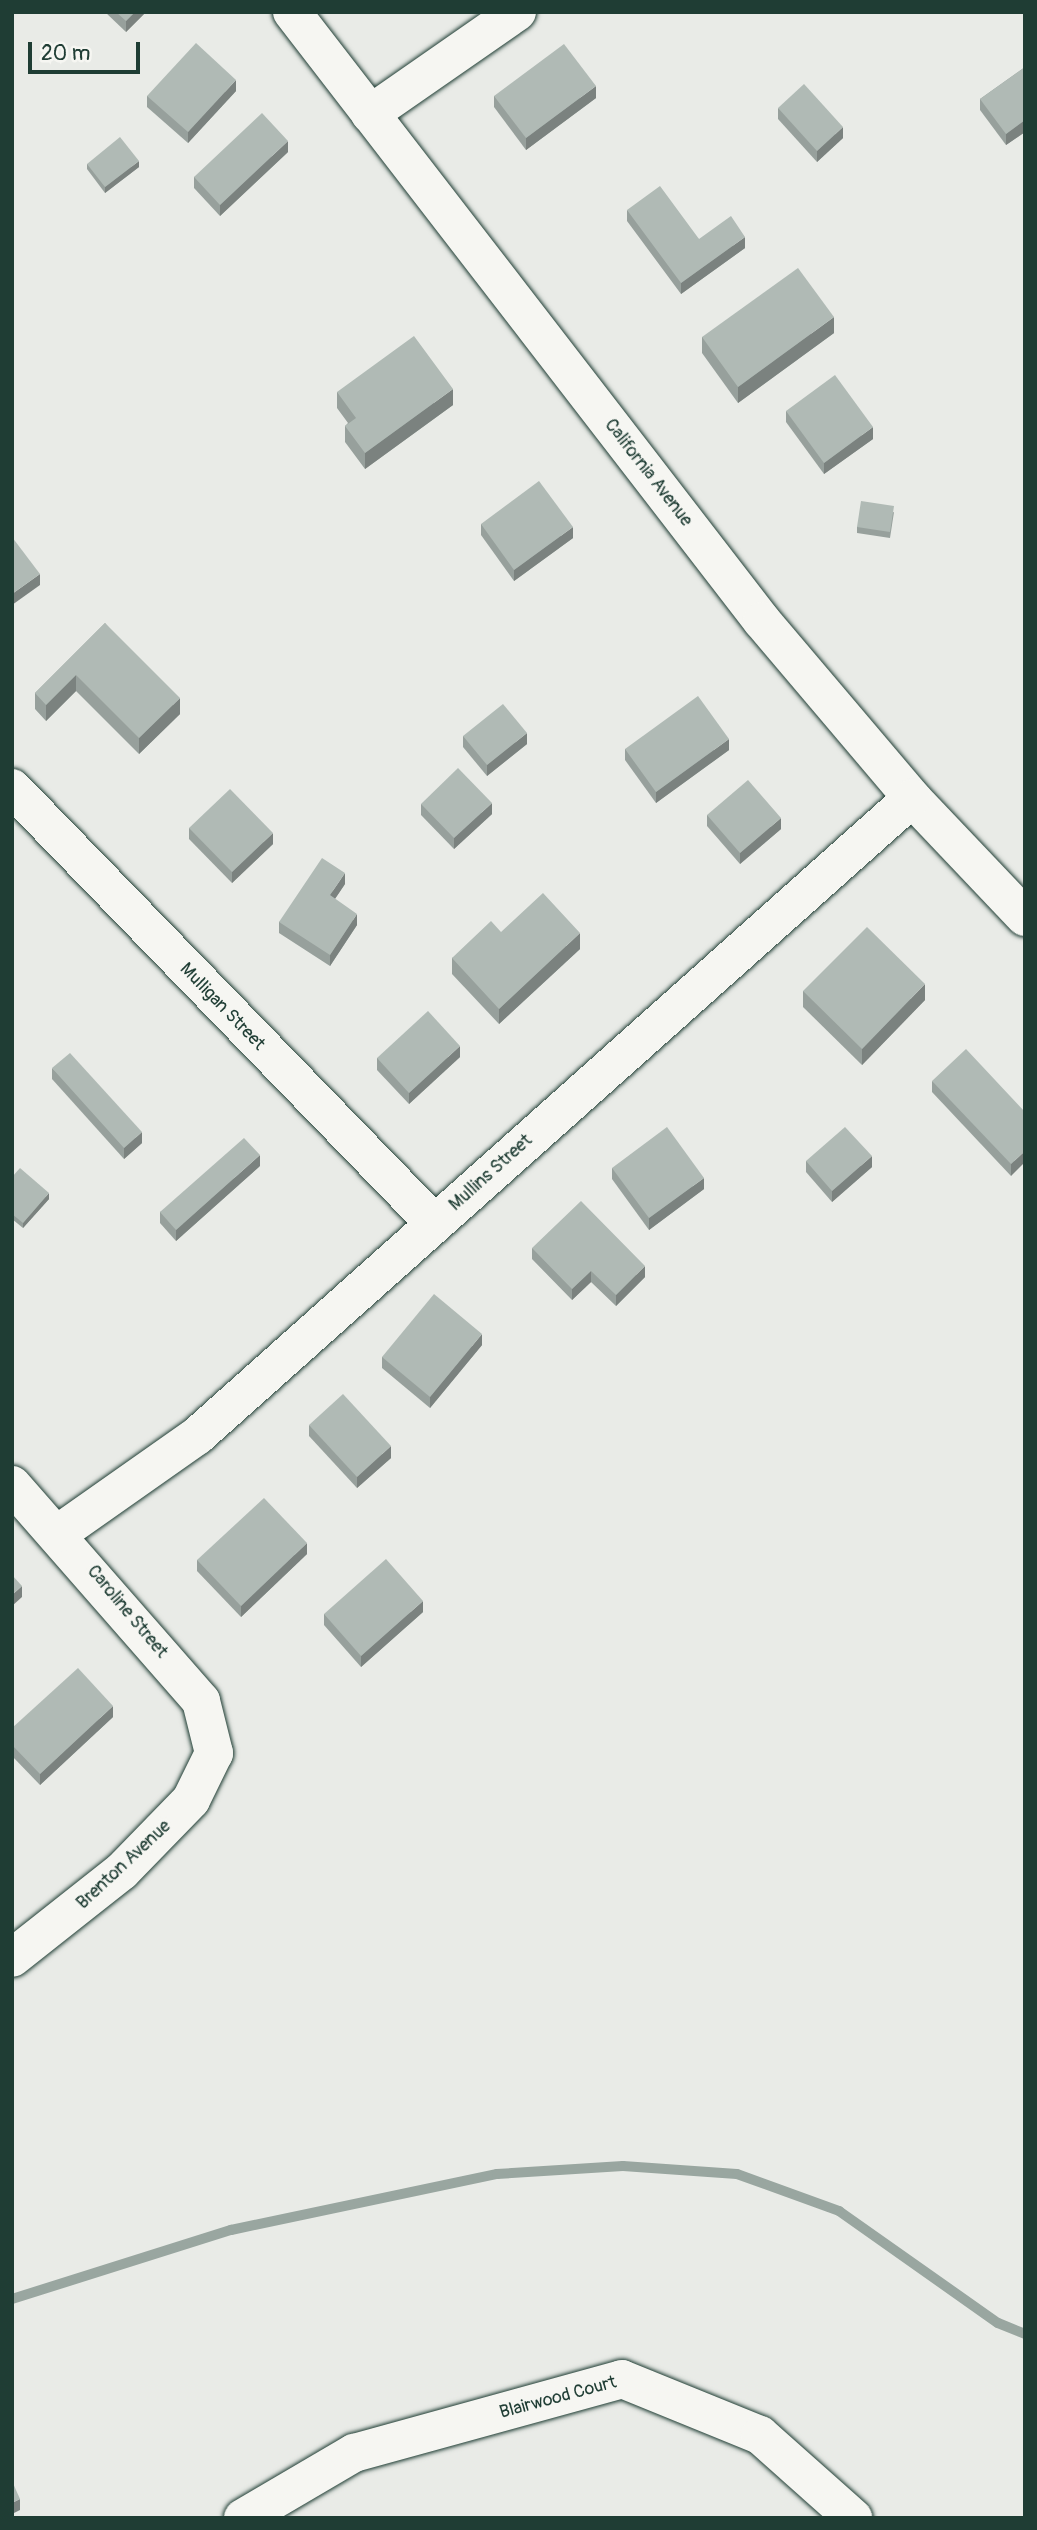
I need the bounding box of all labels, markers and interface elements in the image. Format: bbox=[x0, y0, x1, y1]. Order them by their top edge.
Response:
scale bar bbox=[32, 28, 144, 72]
text: 20 m bbox=[41, 40, 90, 67]
street label: California Avenue bbox=[599, 415, 697, 531]
street label: Mulligan Street bbox=[175, 959, 269, 1055]
street label: Mullins Street bbox=[445, 1130, 537, 1216]
street label: Caroline Street bbox=[82, 1561, 172, 1663]
street label: Brenton Avenue bbox=[72, 1816, 176, 1914]
street label: Blairwood Court bbox=[497, 2372, 619, 2424]

